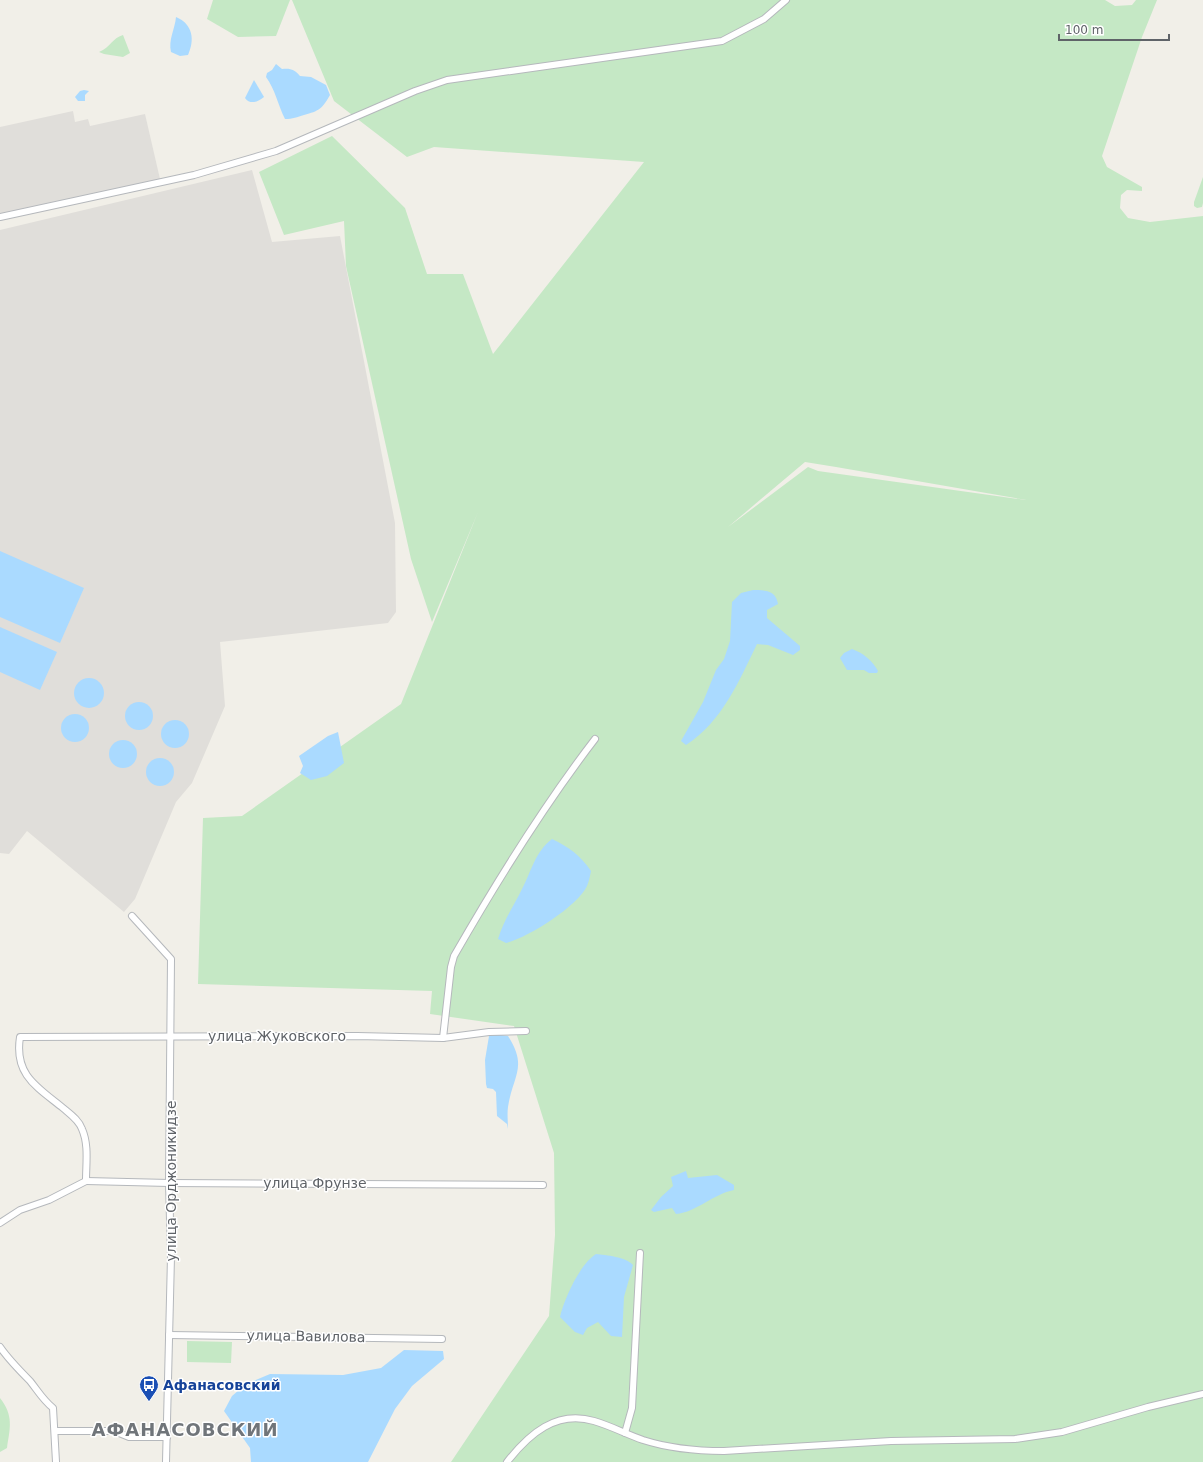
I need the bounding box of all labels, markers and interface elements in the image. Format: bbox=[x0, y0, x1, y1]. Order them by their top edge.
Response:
scale bar bbox=[1059, 16, 1169, 42]
text: 100 m bbox=[1065, 23, 1103, 37]
street label: улица Жуковского bbox=[208, 1028, 346, 1044]
street label: улица Орджоникидзе bbox=[163, 1100, 179, 1262]
street label: улица Фрунзе bbox=[263, 1175, 367, 1191]
street label: улица Вавилова bbox=[246, 1327, 366, 1345]
bus stop icon: Афанасовский bbox=[138, 1374, 160, 1402]
place label: Афанасовский bbox=[163, 1377, 281, 1393]
district label: АФАНАСОВСКИЙ bbox=[92, 1419, 279, 1440]

